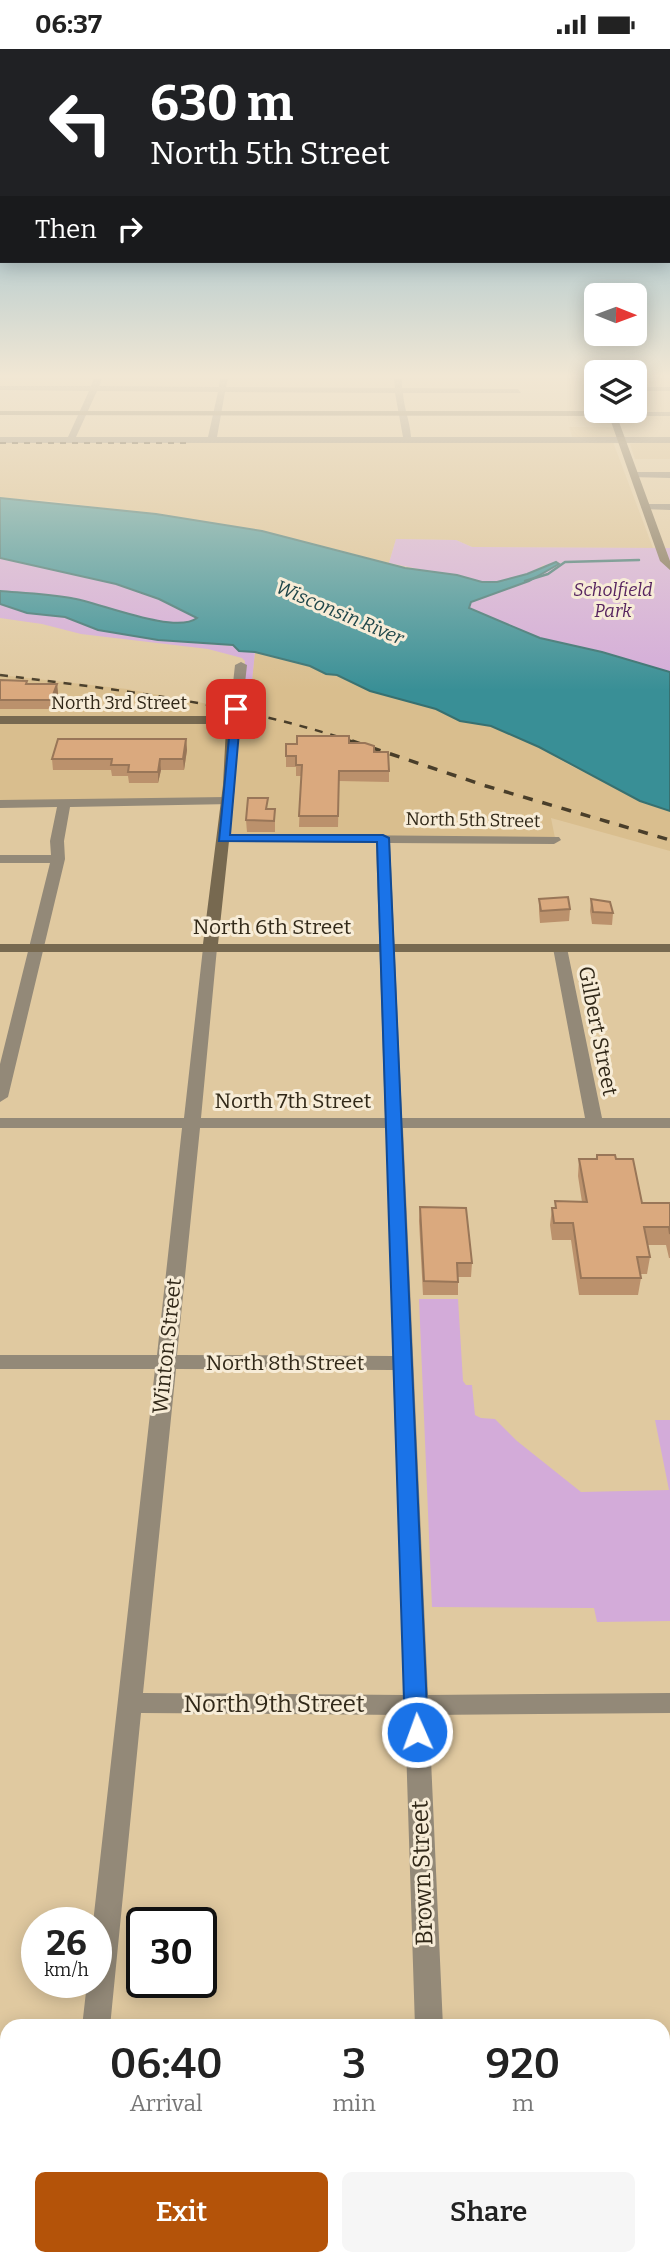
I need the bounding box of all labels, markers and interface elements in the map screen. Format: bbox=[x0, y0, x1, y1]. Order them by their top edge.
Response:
text: 06:37 bbox=[35, 9, 102, 40]
text: 630 m bbox=[150, 74, 294, 133]
icon: left bbox=[35, 77, 126, 168]
text: North 5th Street bbox=[150, 134, 390, 172]
icon: right bbox=[111, 210, 149, 248]
text: Then bbox=[35, 214, 97, 245]
north arrow bbox=[584, 283, 648, 347]
map controls bbox=[584, 283, 647, 423]
button: layers bbox=[584, 360, 647, 423]
water label: Wisconsin River bbox=[273, 575, 408, 650]
park label: Scholfield Park bbox=[573, 579, 653, 622]
pin bbox=[206, 679, 266, 739]
icon: arrive bbox=[217, 690, 255, 728]
street label: North 3rd Street bbox=[51, 692, 187, 714]
street label: North 5th Street bbox=[405, 808, 541, 832]
street label: North 6th Street bbox=[193, 914, 352, 940]
street label: Gilbert Street bbox=[573, 964, 623, 1099]
street label: North 7th Street bbox=[215, 1088, 372, 1114]
street label: Winton Street bbox=[147, 1276, 187, 1415]
street label: North 8th Street bbox=[206, 1350, 365, 1376]
street label: North 9th Street bbox=[183, 1690, 365, 1718]
position arrow bbox=[380, 1695, 454, 1769]
street label: Brown Street bbox=[405, 1800, 439, 1946]
speed limit sign: 30 bbox=[126, 1907, 217, 1998]
text: 26 bbox=[46, 1922, 87, 1964]
text: km/h bbox=[44, 1959, 89, 1981]
text: 06:40 bbox=[110, 2039, 223, 2089]
text: 3 bbox=[342, 2039, 366, 2089]
text: 920 bbox=[485, 2039, 560, 2089]
text: Arrival bbox=[130, 2089, 203, 2117]
text: min bbox=[332, 2089, 376, 2117]
text: m bbox=[512, 2089, 534, 2117]
button: Exit bbox=[35, 2172, 328, 2252]
button: Share bbox=[342, 2172, 635, 2252]

